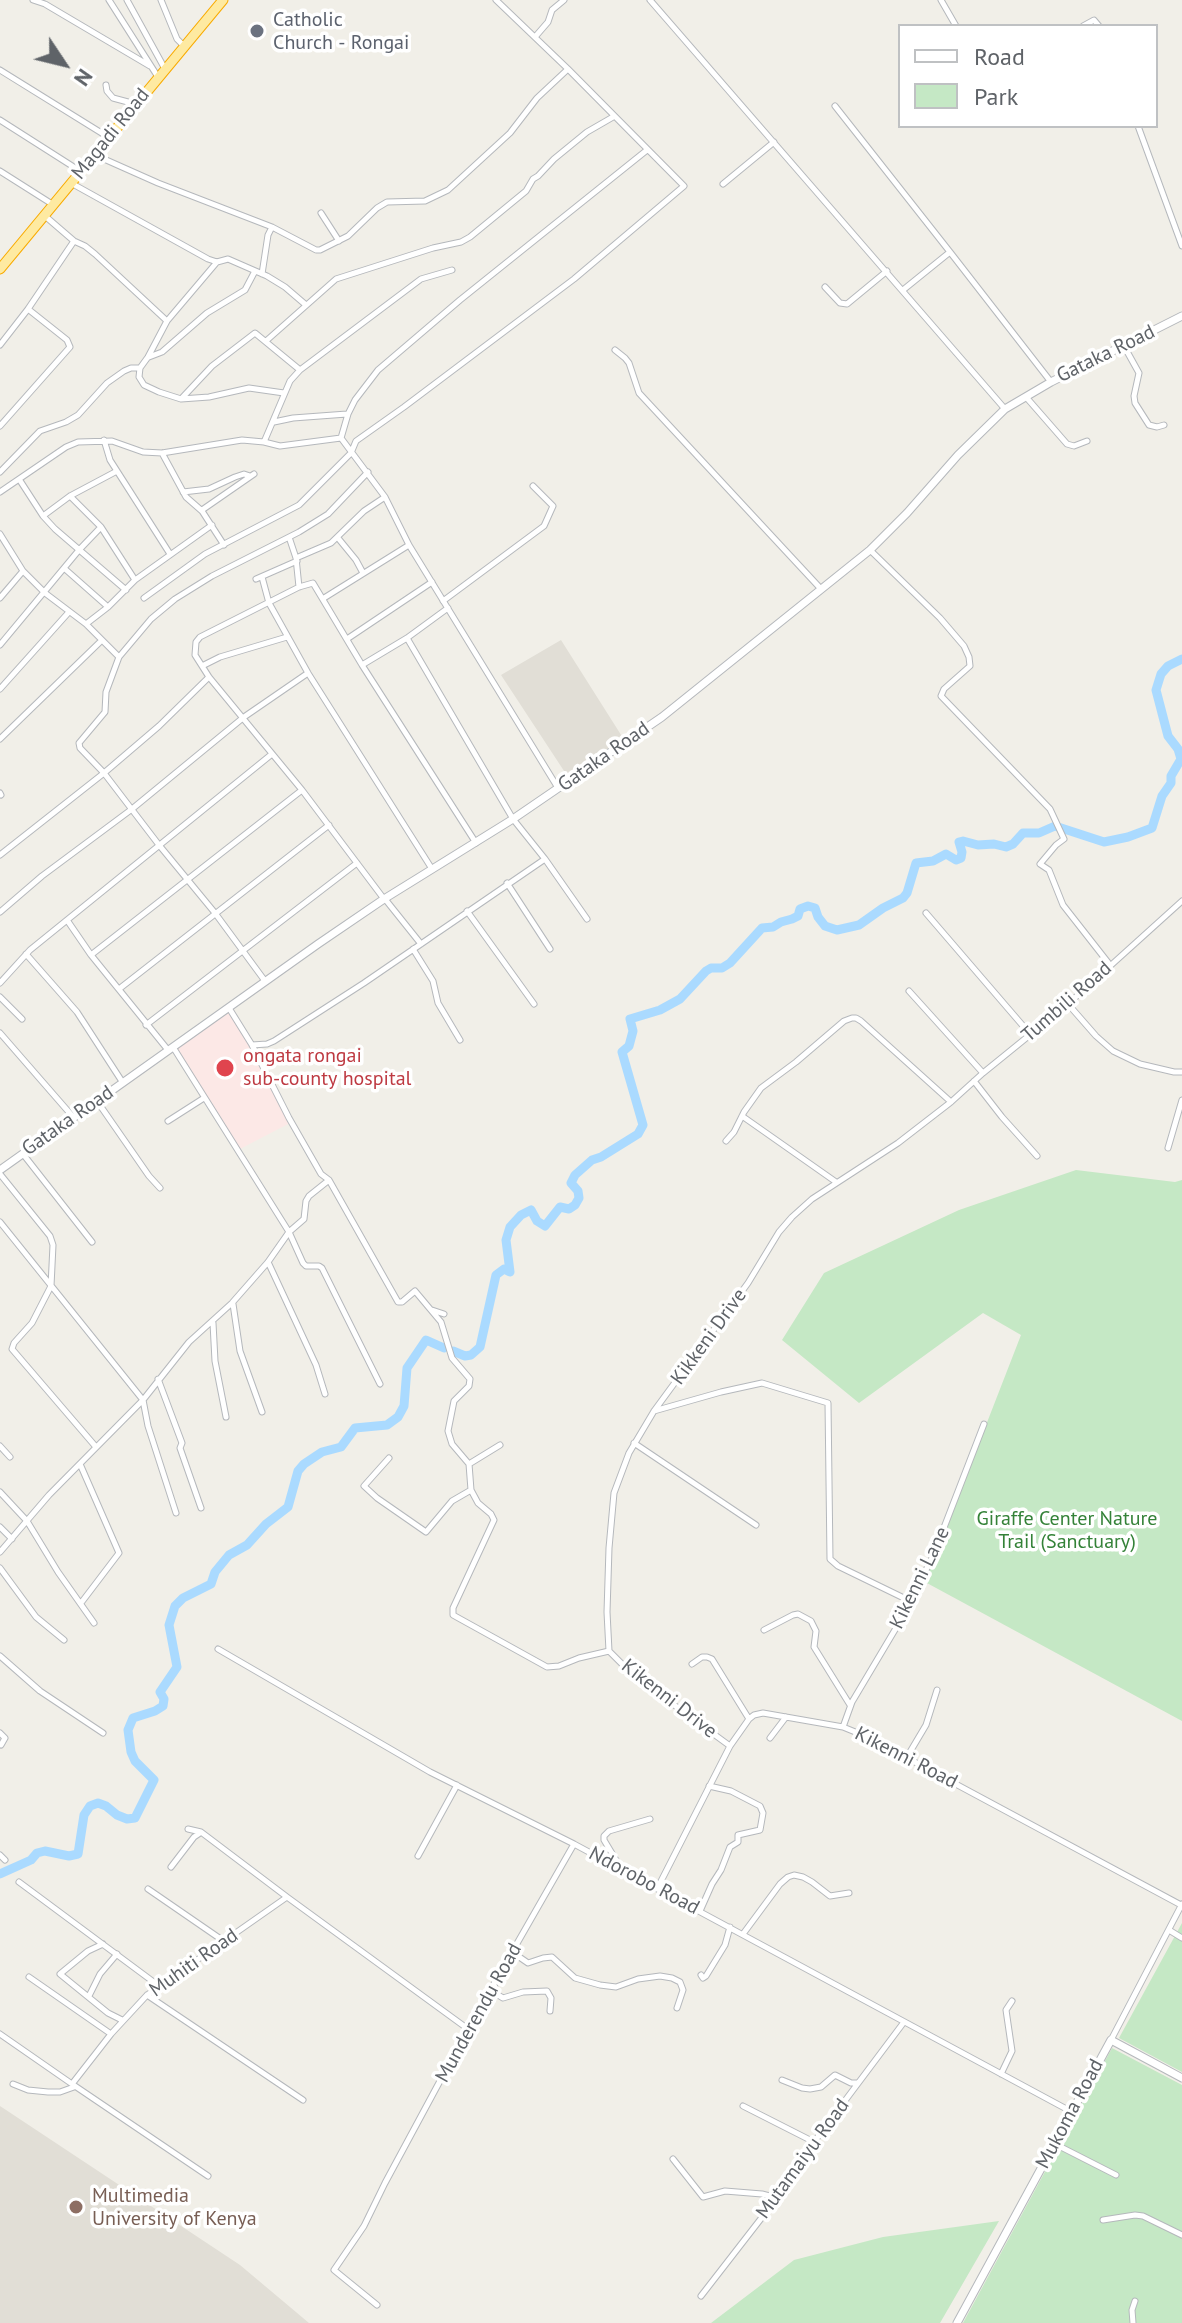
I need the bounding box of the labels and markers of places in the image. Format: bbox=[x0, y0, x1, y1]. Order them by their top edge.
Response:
place label: Catholic Church - Rongai bbox=[273, 8, 409, 55]
marker: Catholic Church - Rongai bbox=[248, 22, 266, 40]
place label: ongata rongai sub-county hospital bbox=[243, 1044, 411, 1091]
marker: ongata rongai sub-county hospital bbox=[214, 1057, 236, 1079]
place label: Multimedia University of Kenya bbox=[92, 2184, 257, 2231]
marker: Multimedia University of Kenya bbox=[67, 2198, 85, 2216]

